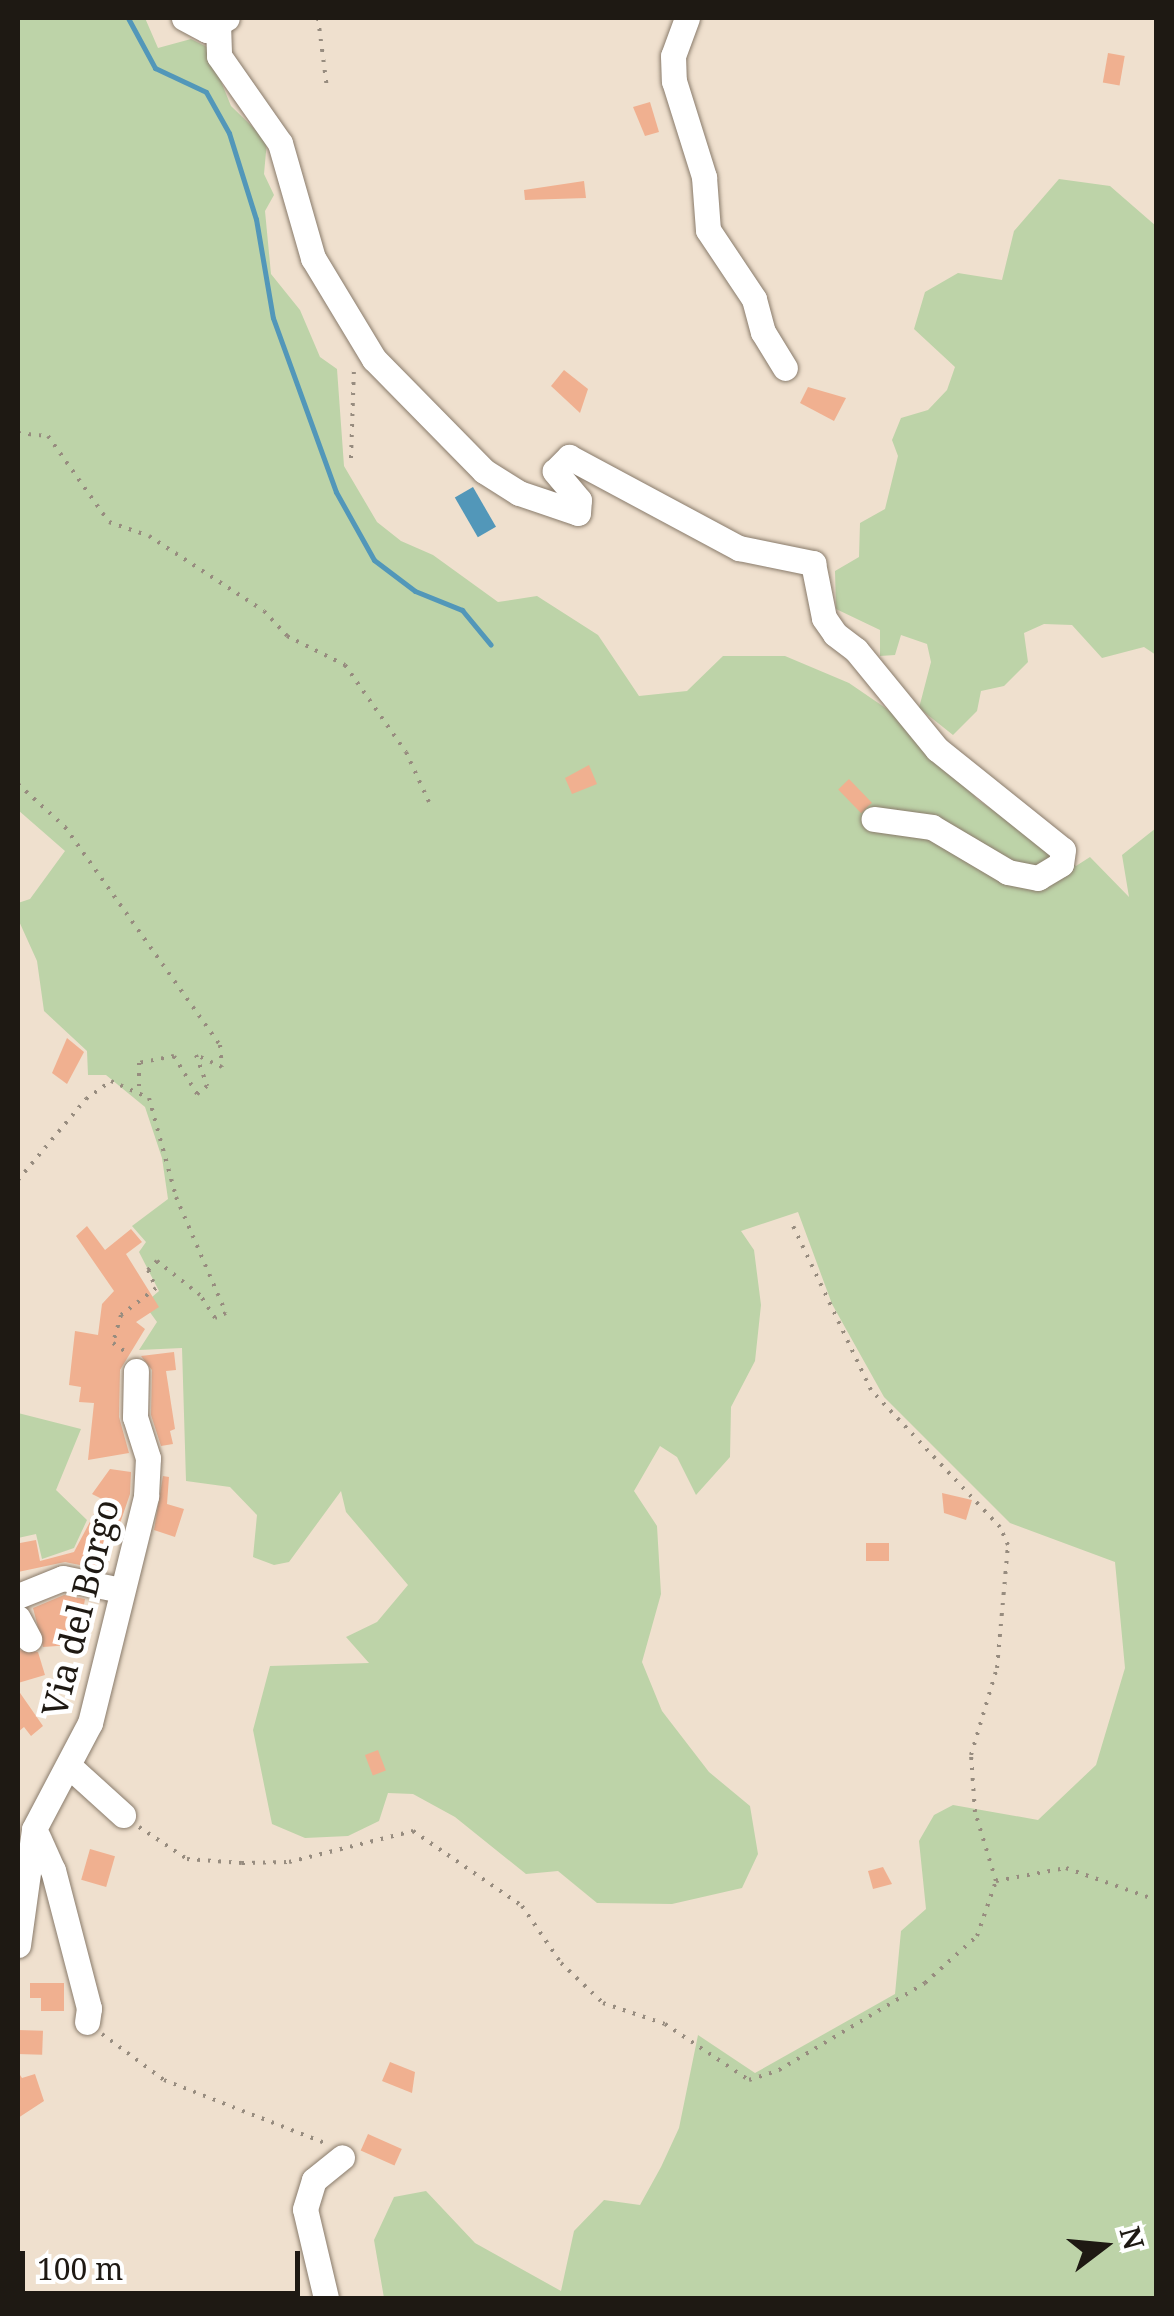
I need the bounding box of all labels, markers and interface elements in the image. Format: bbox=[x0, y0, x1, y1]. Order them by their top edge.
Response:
street label: Via del Borgo bbox=[33, 1495, 127, 1721]
north arrow bbox=[1054, 2196, 1154, 2296]
text: N bbox=[1112, 2222, 1154, 2254]
scale bar bbox=[25, 2231, 305, 2293]
text: 100 m bbox=[37, 2248, 123, 2289]

